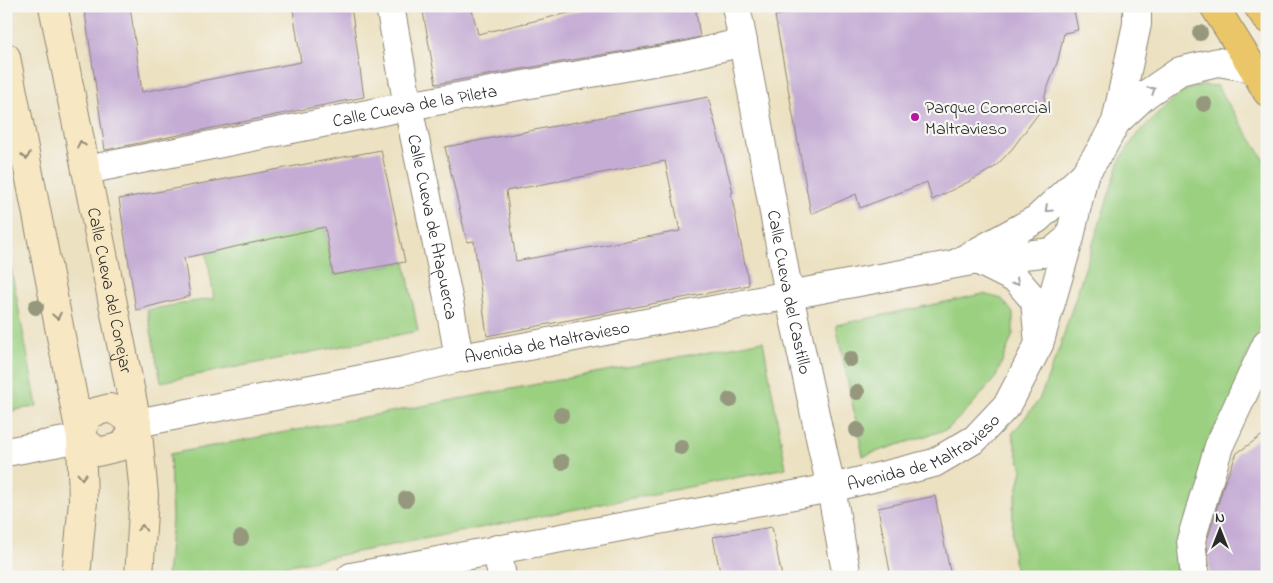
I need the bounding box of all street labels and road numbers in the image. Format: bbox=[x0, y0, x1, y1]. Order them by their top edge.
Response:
street label: Calle Cueva de la Pileta bbox=[330, 79, 500, 136]
street label: Calle Cueva de Atapuerca bbox=[399, 132, 463, 322]
street label: Calle Cueva del Conejar bbox=[79, 205, 138, 376]
street label: Calle Cueva del Castillo bbox=[759, 208, 817, 377]
street label: Avenida de Maltravieso bbox=[463, 315, 632, 372]
street label: Avenida de Maltravieso bbox=[845, 409, 1007, 499]

